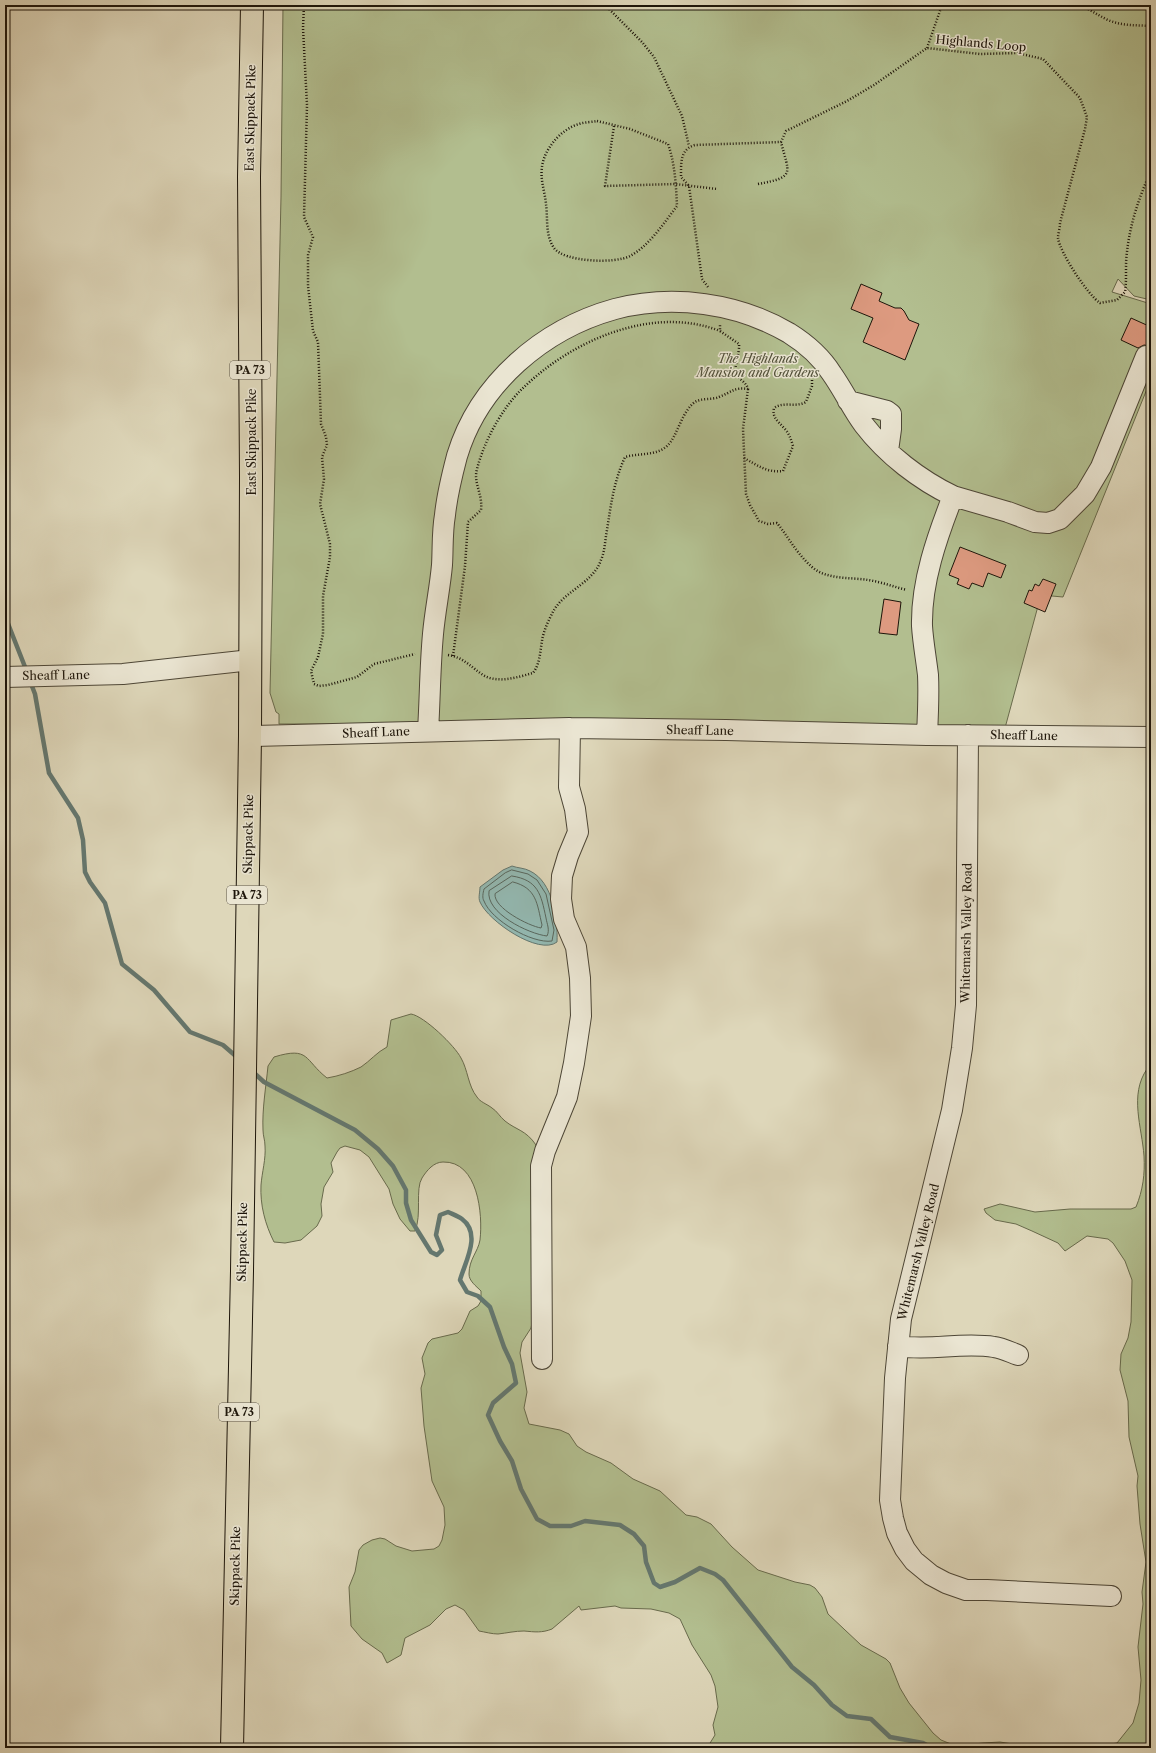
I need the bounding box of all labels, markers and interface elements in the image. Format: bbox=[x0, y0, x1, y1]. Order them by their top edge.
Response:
street label: Highlands Loop bbox=[935, 32, 1027, 54]
street label: East Skippack Pike bbox=[242, 64, 258, 172]
park label: The Highlands Mansion and Gardens bbox=[695, 351, 820, 380]
road number: PA 73 bbox=[230, 361, 270, 379]
street label: East Skippack Pike bbox=[244, 388, 259, 496]
street label: Sheaff Lane bbox=[22, 667, 90, 683]
street label: Sheaff Lane bbox=[666, 722, 734, 738]
street label: Sheaff Lane bbox=[342, 723, 410, 741]
street label: Sheaff Lane bbox=[990, 727, 1058, 743]
street label: Skippack Pike bbox=[240, 794, 256, 874]
street label: Whitemarsh Valley Road bbox=[957, 862, 975, 1004]
road number: PA 73 bbox=[227, 886, 267, 904]
street label: Whitemarsh Valley Road bbox=[894, 1181, 942, 1323]
street label: Skippack Pike bbox=[234, 1202, 250, 1282]
road number: PA 73 bbox=[219, 1403, 259, 1421]
street label: Skippack Pike bbox=[227, 1526, 243, 1606]

